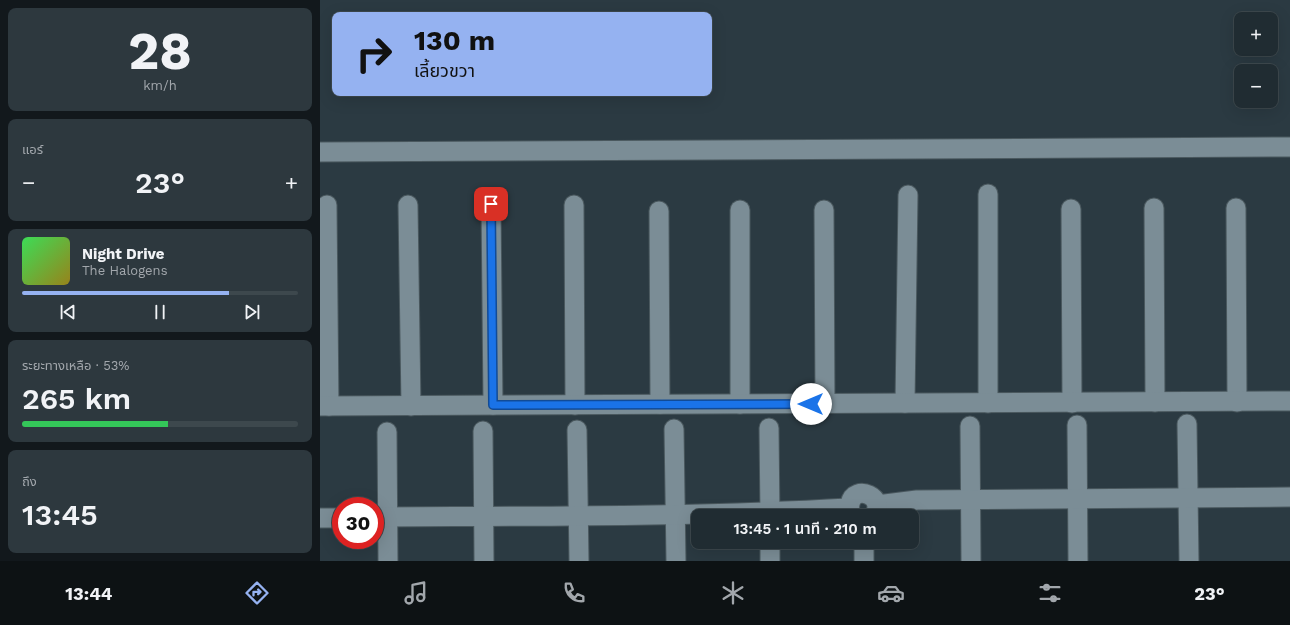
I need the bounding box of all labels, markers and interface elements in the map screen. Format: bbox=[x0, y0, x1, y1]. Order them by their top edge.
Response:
map controls bbox=[1234, 12, 1278, 108]
button: + bbox=[1234, 12, 1278, 56]
text: 28 bbox=[128, 21, 192, 82]
text: 130 m bbox=[414, 24, 495, 57]
icon: right bbox=[348, 28, 400, 80]
text: เลี้ยวขวา bbox=[414, 60, 475, 81]
button: − bbox=[1234, 64, 1278, 108]
text: km/h bbox=[143, 78, 177, 93]
text: แอร์ bbox=[22, 142, 43, 157]
text: 23° bbox=[135, 165, 185, 200]
text: − bbox=[22, 170, 35, 195]
text: + bbox=[285, 170, 298, 195]
pin bbox=[474, 187, 508, 221]
icon: arrive bbox=[480, 193, 502, 215]
text: Night Drive bbox=[82, 245, 165, 263]
text: The Halogens bbox=[82, 263, 168, 278]
icon: previous bbox=[57, 301, 79, 323]
icon: pause bbox=[149, 301, 171, 323]
icon: next bbox=[241, 301, 263, 323]
text: ระยะทางเหลือ · 53% bbox=[22, 358, 129, 373]
text: 265 km bbox=[22, 381, 131, 416]
position arrow bbox=[790, 383, 832, 425]
text: ถึง bbox=[22, 474, 37, 489]
text: 13:45 bbox=[22, 497, 98, 532]
speed limit sign: 30 bbox=[332, 497, 384, 549]
text: 13:45 · 1 นาที · 210 m bbox=[733, 520, 877, 538]
icon: directions bbox=[243, 579, 271, 607]
icon: music bbox=[402, 579, 430, 607]
icon: phone bbox=[560, 579, 588, 607]
icon: climate bbox=[719, 579, 747, 607]
icon: car bbox=[877, 579, 905, 607]
icon: filters bbox=[1036, 579, 1064, 607]
text: 13:44 bbox=[65, 583, 112, 604]
text: 23° bbox=[1194, 583, 1225, 604]

